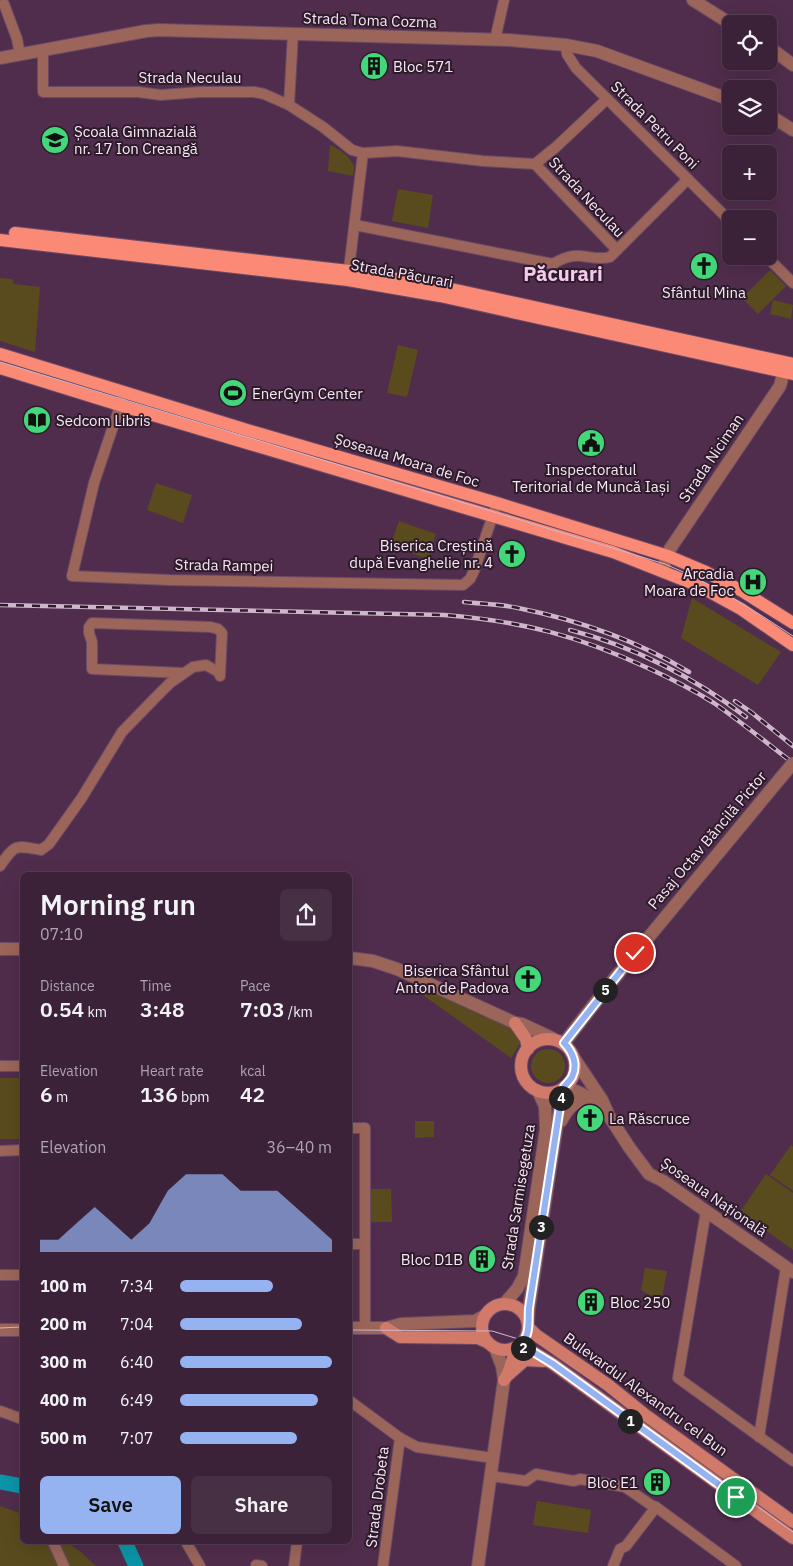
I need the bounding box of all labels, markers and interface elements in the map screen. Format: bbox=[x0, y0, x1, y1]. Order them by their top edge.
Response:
street label: Strada Toma Cozma bbox=[303, 8, 437, 32]
map controls bbox=[722, 15, 777, 265]
button: locate bbox=[722, 15, 777, 70]
building icon: Bloc 571 bbox=[359, 51, 389, 81]
place label: Bloc 571 bbox=[393, 57, 453, 76]
street label: Strada Neculau bbox=[138, 68, 242, 87]
street label: Strada Petru Poni bbox=[607, 77, 703, 173]
button: layers bbox=[722, 80, 777, 135]
place label: Școala Gimnazială nr. 17 Ion Creangă bbox=[74, 122, 198, 158]
school or university icon: Școala Gimnazială nr. 17 Ion Creangă bbox=[40, 125, 70, 155]
button: + bbox=[722, 145, 777, 200]
street label: Strada Neculau bbox=[545, 153, 629, 241]
button: − bbox=[722, 210, 777, 265]
church icon: Sfântul Mina bbox=[689, 251, 719, 281]
street label: Strada Păcurari bbox=[349, 255, 455, 291]
district label: Păcurari bbox=[523, 260, 603, 287]
place label: Sfântul Mina bbox=[662, 283, 746, 302]
sports icon: EnerGym Center bbox=[218, 378, 248, 408]
place label: EnerGym Center bbox=[252, 384, 363, 403]
library icon: Sedcom Libris bbox=[22, 405, 52, 435]
street label: Strada Niciman bbox=[674, 410, 748, 506]
place label: Sedcom Libris bbox=[56, 411, 151, 430]
public building icon: Inspectoratul Teritorial de Muncă Iași bbox=[576, 428, 606, 458]
street label: Șoseaua Moara de Foc bbox=[332, 429, 482, 491]
place label: Inspectoratul Teritorial de Muncă Iași bbox=[512, 460, 670, 496]
place label: Biserica Creștină după Evanghelie nr. 4 bbox=[349, 536, 493, 572]
church icon: Biserica Creștină după Evanghelie nr. 4 bbox=[497, 539, 527, 569]
street label: Strada Rampei bbox=[174, 555, 274, 575]
place label: Arcadia Moara de Foc bbox=[644, 564, 734, 600]
hospital icon: Arcadia Moara de Foc bbox=[738, 567, 768, 597]
street label: Pasaj Octav Băncilă Pictor bbox=[644, 767, 771, 913]
text: Morning run bbox=[40, 886, 196, 923]
button: share bbox=[280, 889, 332, 941]
text: 07:10 bbox=[40, 924, 83, 944]
pin bbox=[614, 932, 656, 974]
icon: check bbox=[621, 939, 649, 967]
place label: Biserica Sfântul Anton de Padova bbox=[396, 961, 509, 997]
church icon: Biserica Sfântul Anton de Padova bbox=[513, 964, 543, 994]
text: Distance bbox=[40, 977, 95, 995]
text: Time bbox=[140, 977, 171, 995]
text: Pace bbox=[240, 977, 270, 995]
pin: 5 bbox=[592, 978, 618, 1002]
text: 5 bbox=[601, 981, 610, 999]
text: 0.54 bbox=[40, 995, 84, 1023]
text: 3:48 bbox=[140, 995, 185, 1023]
text: 7:03 bbox=[240, 995, 285, 1023]
text: km bbox=[84, 1003, 107, 1021]
text: /km bbox=[285, 1003, 313, 1021]
text: Elevation bbox=[40, 1062, 98, 1080]
text: Heart rate bbox=[140, 1062, 204, 1080]
text: kcal bbox=[240, 1062, 265, 1080]
text: 6 bbox=[40, 1080, 53, 1108]
text: 136 bbox=[140, 1080, 178, 1108]
text: 42 bbox=[240, 1080, 265, 1108]
pin: 4 bbox=[548, 1086, 574, 1110]
text: m bbox=[53, 1088, 68, 1106]
text: bpm bbox=[178, 1088, 210, 1106]
text: 4 bbox=[557, 1089, 566, 1107]
church icon: La Răscruce bbox=[575, 1103, 605, 1133]
place label: La Răscruce bbox=[609, 1109, 690, 1128]
street label: Strada Sarmisegetuza bbox=[497, 1123, 539, 1271]
text: Elevation bbox=[40, 1137, 106, 1157]
text: 36–40 m bbox=[266, 1137, 332, 1157]
street label: Șoseaua Națională bbox=[657, 1153, 771, 1241]
pin: 3 bbox=[528, 1214, 554, 1240]
text: 3 bbox=[537, 1218, 546, 1236]
building icon: Bloc D1B bbox=[467, 1244, 497, 1274]
place label: Bloc D1B bbox=[401, 1250, 463, 1269]
text: 100 m bbox=[40, 1276, 87, 1296]
text: 7:34 bbox=[120, 1276, 153, 1296]
building icon: Bloc 250 bbox=[576, 1287, 606, 1317]
place label: Bloc 250 bbox=[610, 1293, 670, 1312]
text: 200 m bbox=[40, 1314, 87, 1334]
text: 7:04 bbox=[120, 1314, 153, 1334]
street label: Bulevardul Alexandru cel Bun bbox=[560, 1328, 732, 1460]
pin: 2 bbox=[510, 1336, 536, 1360]
text: 2 bbox=[519, 1339, 528, 1357]
text: 300 m bbox=[40, 1352, 87, 1372]
text: 6:40 bbox=[120, 1352, 153, 1372]
text: 400 m bbox=[40, 1390, 87, 1410]
text: 6:49 bbox=[120, 1390, 153, 1410]
pin: 1 bbox=[618, 1408, 642, 1434]
text: 1 bbox=[626, 1412, 635, 1430]
text: 500 m bbox=[40, 1428, 87, 1448]
text: 7:07 bbox=[120, 1428, 153, 1448]
street label: Strada Drobeta bbox=[361, 1445, 393, 1549]
building icon: Bloc E1 bbox=[642, 1467, 672, 1497]
place label: Bloc E1 bbox=[587, 1473, 638, 1492]
button: Save bbox=[40, 1476, 181, 1534]
button: Share bbox=[191, 1476, 332, 1534]
pin bbox=[715, 1476, 757, 1518]
icon: arrive bbox=[722, 1483, 750, 1511]

